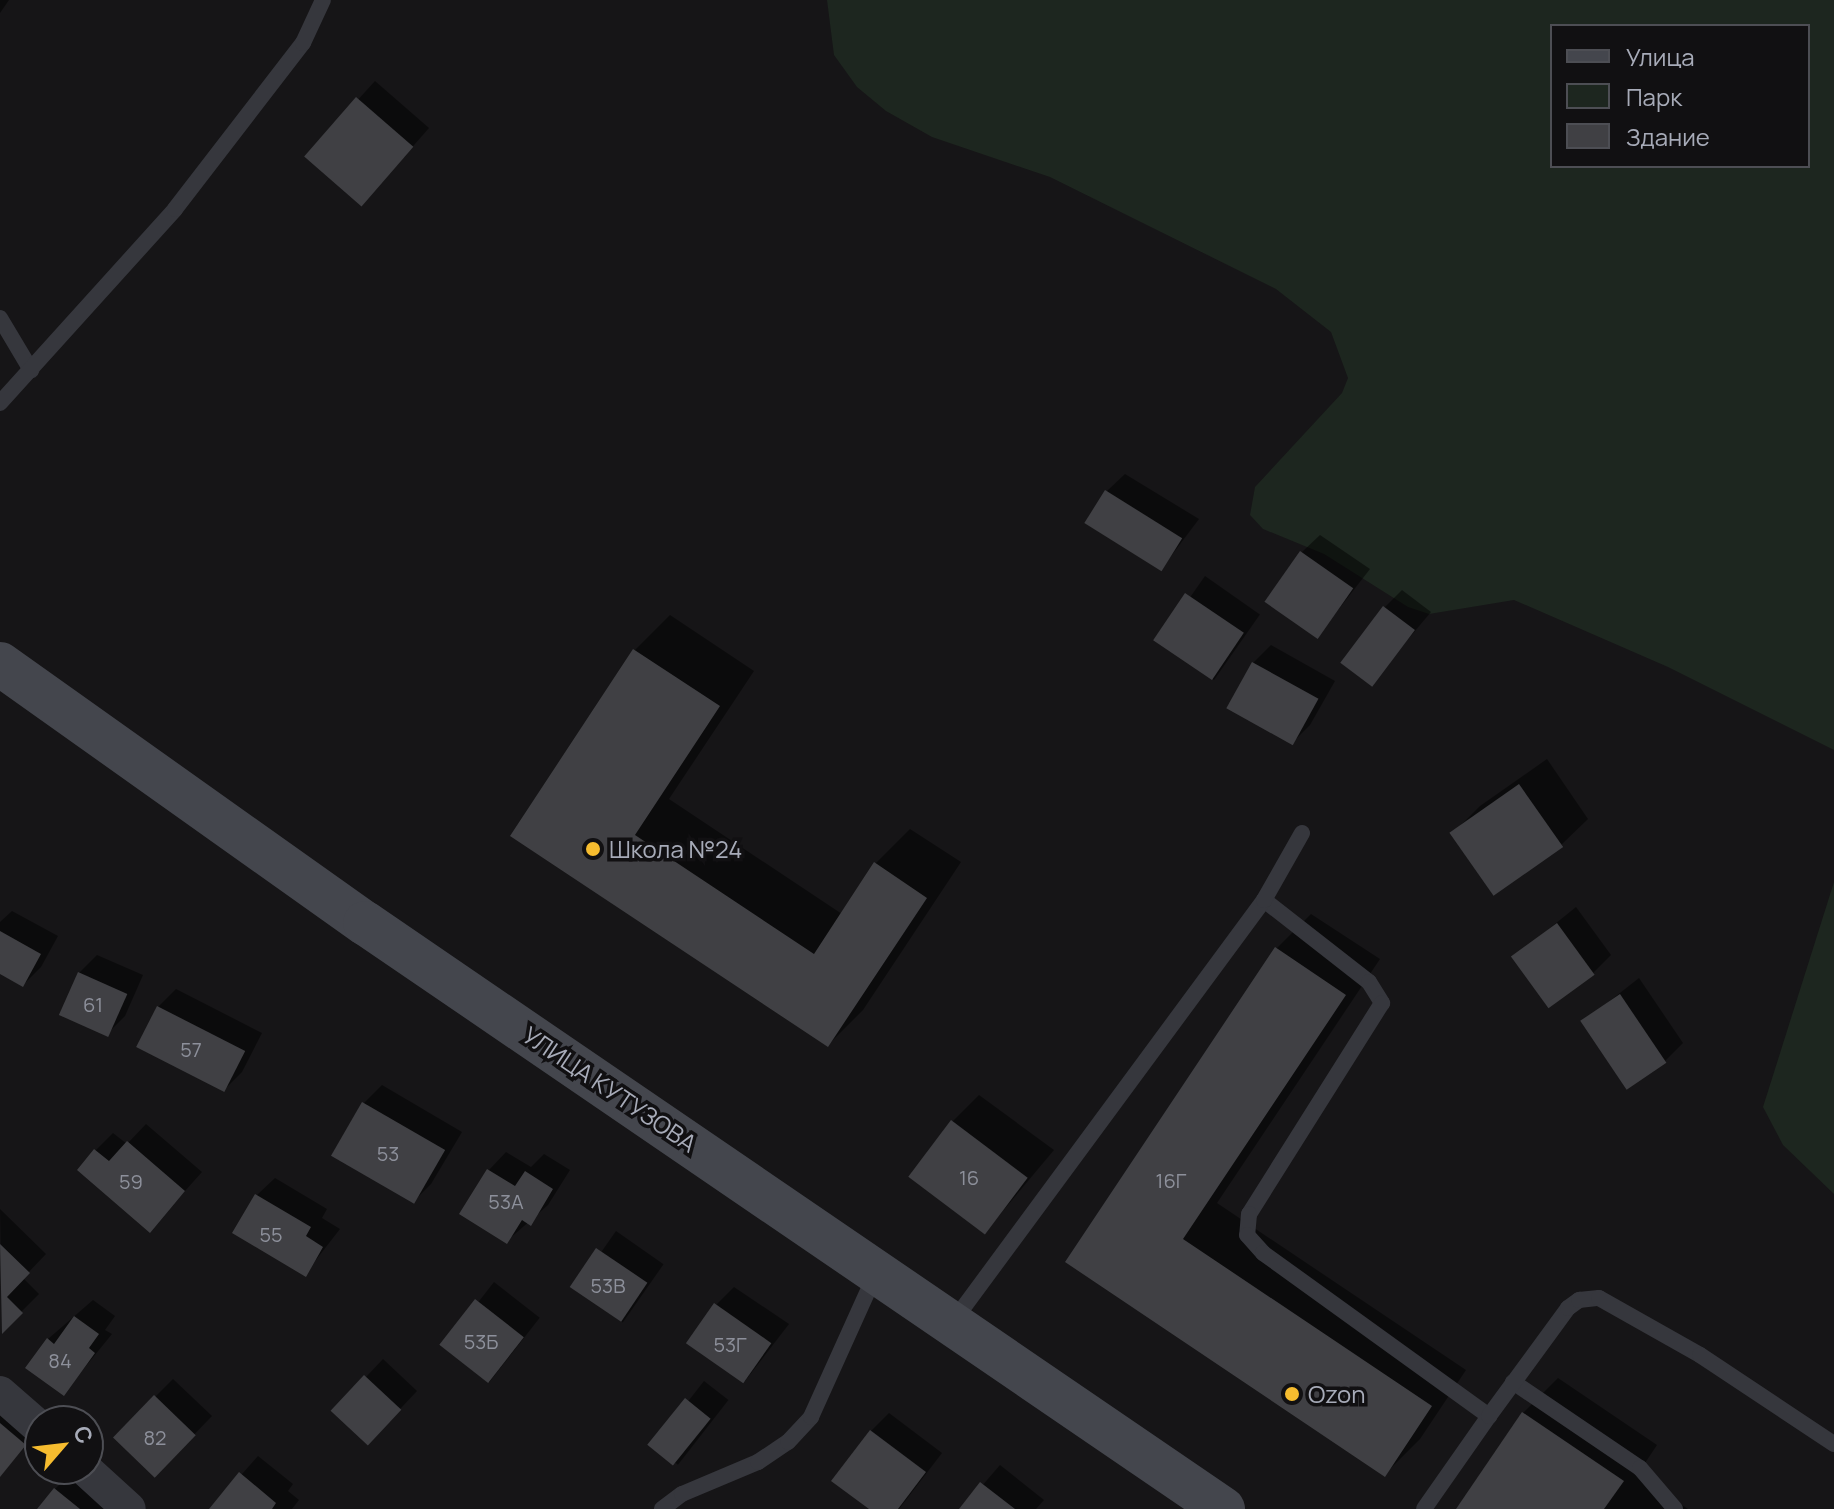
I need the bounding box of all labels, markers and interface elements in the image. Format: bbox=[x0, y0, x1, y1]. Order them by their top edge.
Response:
legend bbox=[1550, 24, 1810, 168]
text: Улица bbox=[1626, 40, 1695, 73]
text: Парк bbox=[1626, 80, 1682, 113]
text: Здание bbox=[1626, 120, 1710, 153]
place label: Школа №24 bbox=[609, 835, 742, 863]
marker: Школа №24 bbox=[584, 840, 602, 858]
house number: 61 bbox=[83, 992, 103, 1016]
street label: УЛИЦА КУТУЗОВА bbox=[518, 1020, 702, 1158]
house number: 57 bbox=[180, 1037, 202, 1061]
house number: 53 bbox=[377, 1141, 399, 1165]
house number: 16 bbox=[959, 1165, 979, 1189]
house number: 16Г bbox=[1156, 1168, 1186, 1192]
house number: 59 bbox=[119, 1169, 143, 1193]
house number: 53А bbox=[488, 1189, 524, 1213]
house number: 55 bbox=[259, 1222, 283, 1246]
house number: 53В bbox=[591, 1273, 625, 1297]
house number: 53Б bbox=[464, 1329, 498, 1353]
house number: 53Г bbox=[713, 1332, 747, 1356]
house number: 84 bbox=[48, 1348, 72, 1372]
place label: Ozon bbox=[1308, 1380, 1366, 1408]
marker: Ozon bbox=[1283, 1385, 1301, 1403]
north arrow bbox=[24, 1405, 104, 1485]
text: С bbox=[66, 1420, 100, 1449]
house number: 82 bbox=[143, 1425, 167, 1449]

